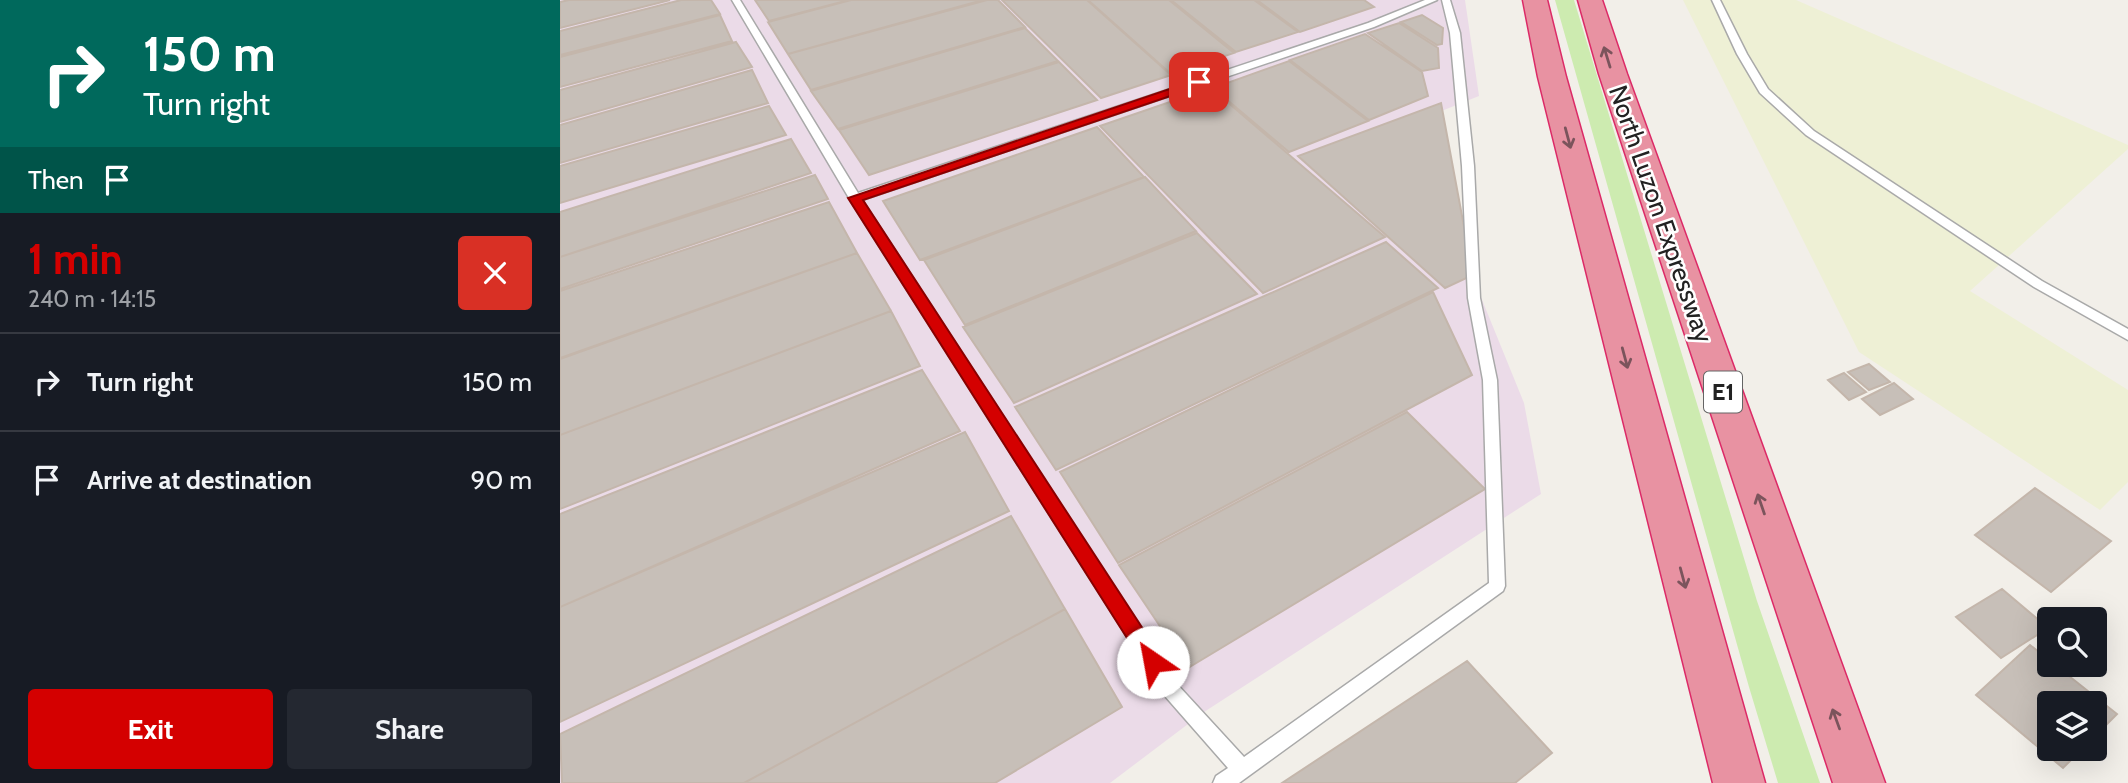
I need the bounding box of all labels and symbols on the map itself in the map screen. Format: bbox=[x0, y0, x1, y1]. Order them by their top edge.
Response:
one-way arrow bbox=[1600, 47, 1613, 69]
pin bbox=[1169, 52, 1229, 112]
street label: North Luzon Expressway bbox=[1602, 81, 1720, 347]
one-way arrow bbox=[1562, 126, 1575, 149]
one-way arrow bbox=[1620, 347, 1633, 369]
road number: E1 bbox=[1704, 372, 1742, 412]
one-way arrow bbox=[1754, 493, 1766, 515]
one-way arrow bbox=[1677, 566, 1690, 589]
position arrow bbox=[1116, 625, 1190, 699]
one-way arrow bbox=[1829, 708, 1841, 730]

